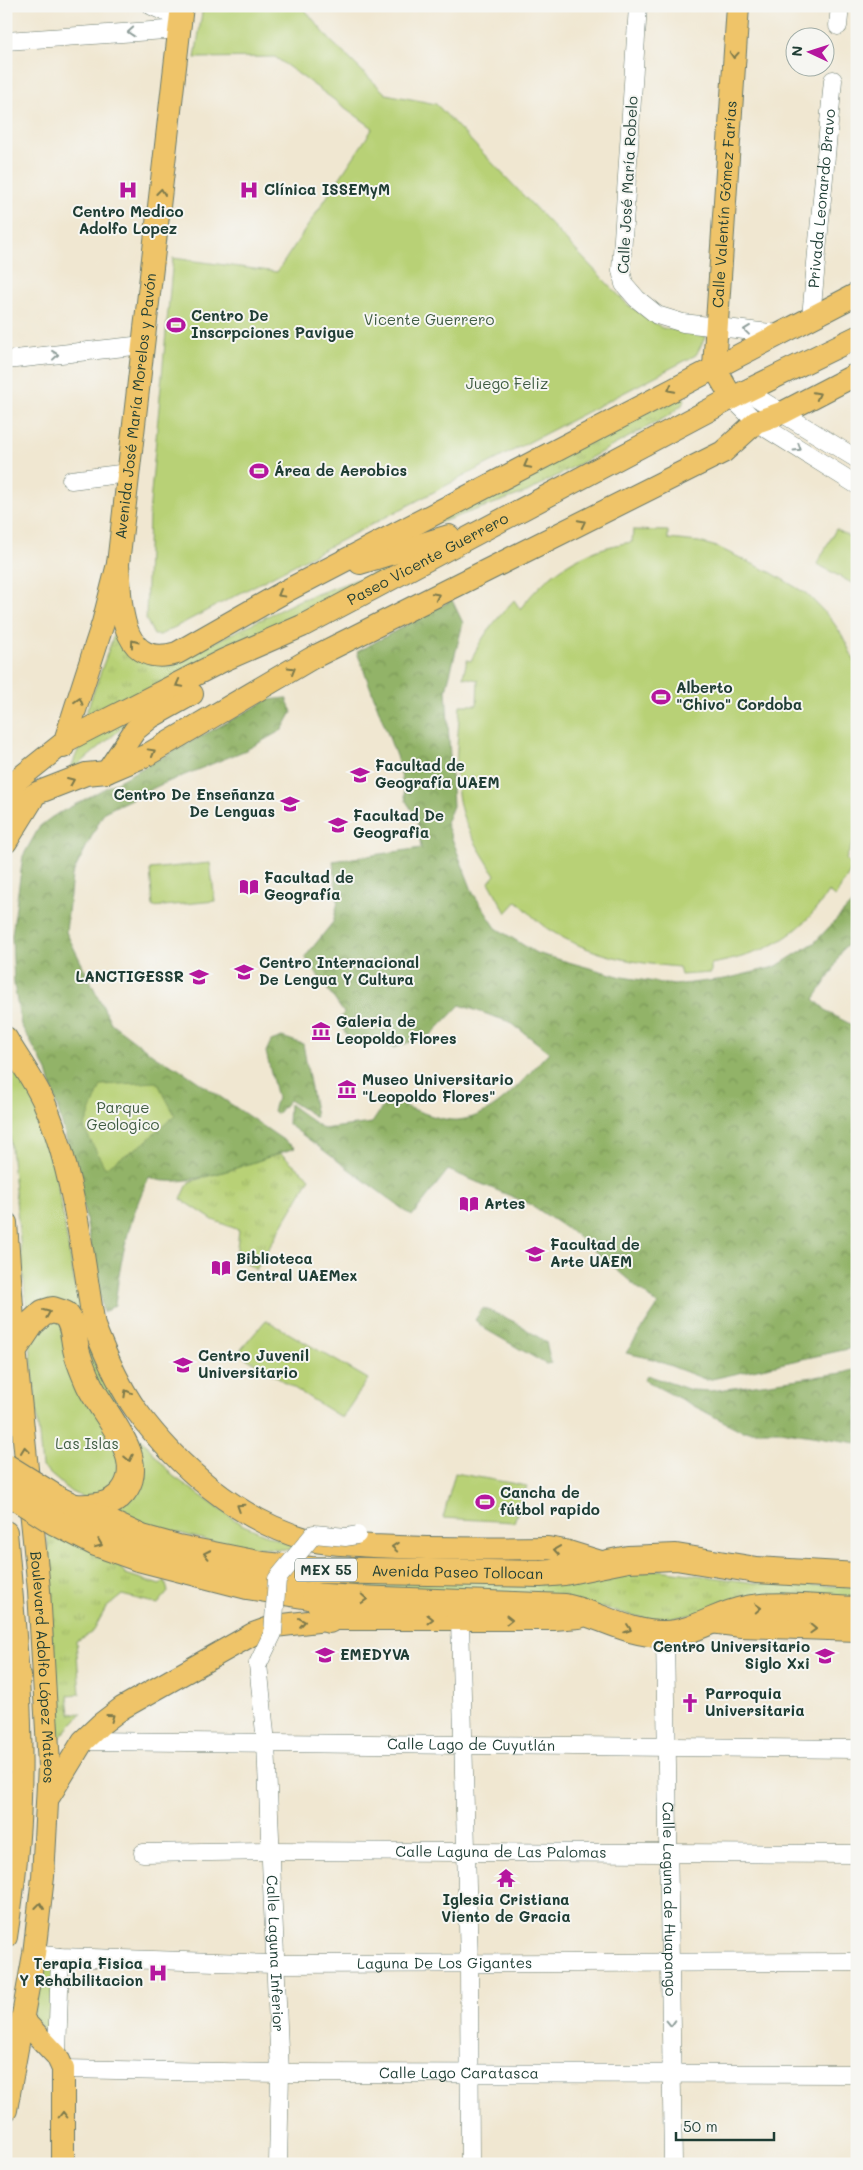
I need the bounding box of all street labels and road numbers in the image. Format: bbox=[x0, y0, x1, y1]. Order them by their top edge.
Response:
street label: Calle José María Robelo bbox=[612, 96, 642, 274]
street label: Calle Valentín Gómez Farías bbox=[707, 100, 741, 308]
street label: Privada Leonardo Bravo bbox=[803, 108, 839, 289]
street label: Avenida José María Morelos y Pavón bbox=[110, 272, 160, 540]
street label: Paseo Vicente Guerrero bbox=[343, 507, 512, 609]
street label: Boulevard Adolfo López Mateos bbox=[26, 1550, 60, 1784]
road number: MEX 55 bbox=[295, 1558, 357, 1582]
street label: Avenida Paseo Tollocan bbox=[371, 1560, 543, 1583]
street label: Calle Lago de Cuyutlán bbox=[387, 1733, 555, 1755]
street label: Calle Laguna de Huapango bbox=[659, 1801, 681, 1997]
street label: Calle Laguna de Las Palomas bbox=[395, 1841, 607, 1862]
street label: Calle Laguna Inferior bbox=[263, 1875, 289, 2032]
street label: Laguna De Los Gigantes bbox=[357, 1952, 532, 1973]
street label: Calle Lago Caratasca bbox=[379, 2062, 539, 2082]

